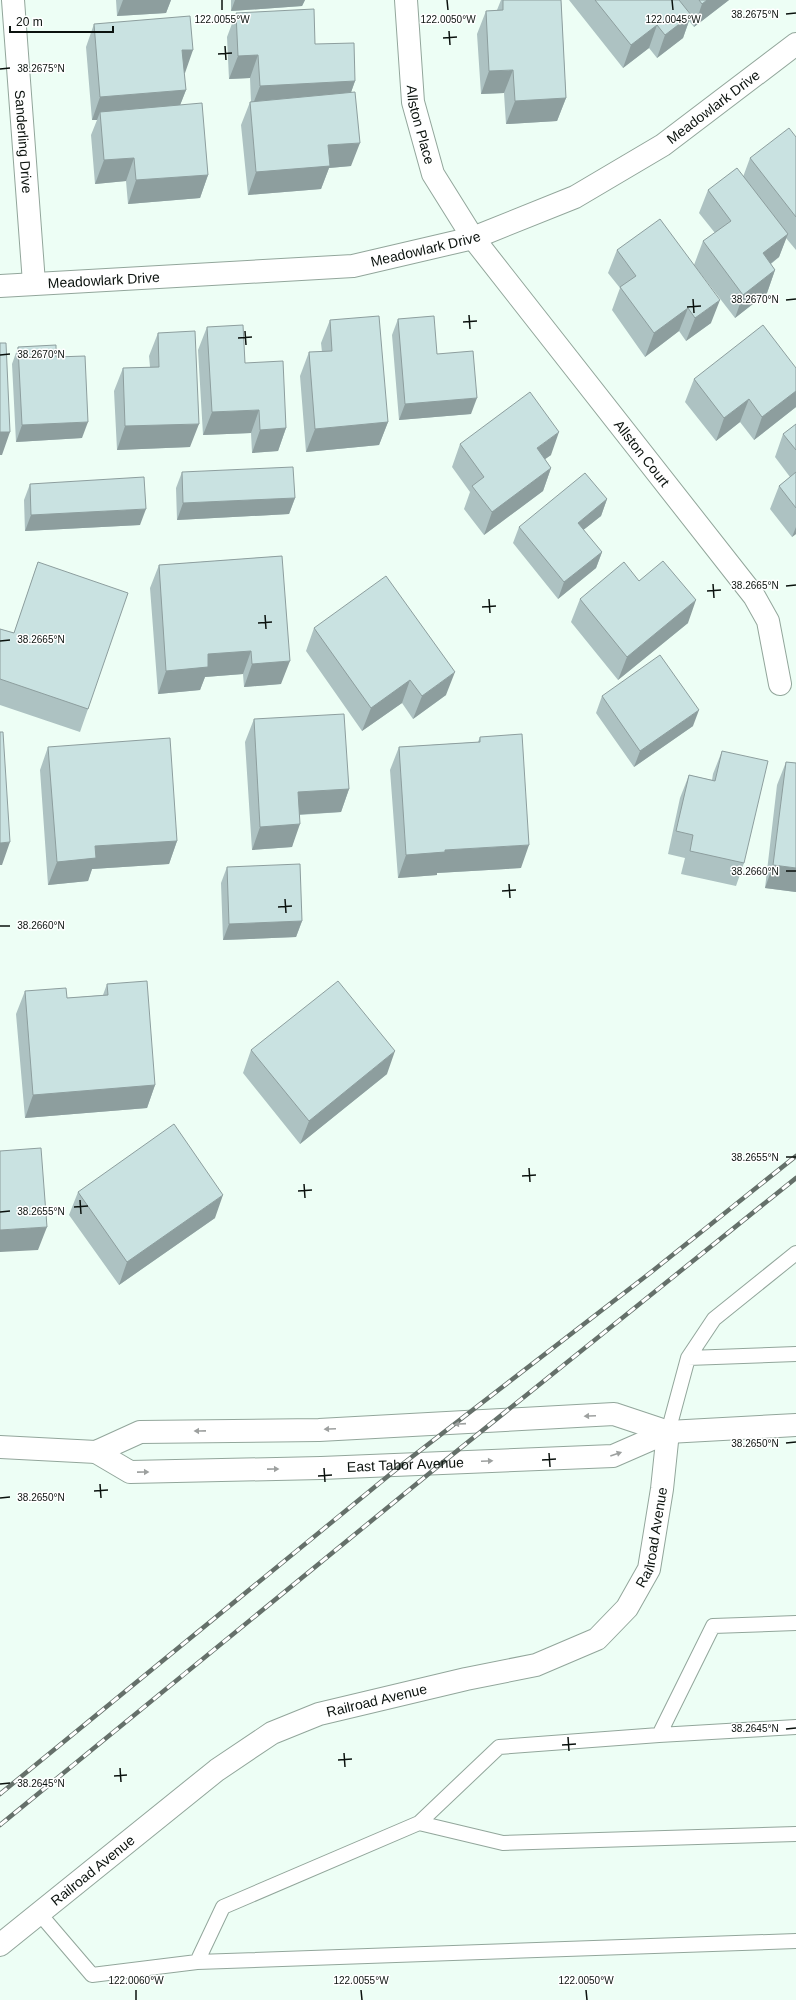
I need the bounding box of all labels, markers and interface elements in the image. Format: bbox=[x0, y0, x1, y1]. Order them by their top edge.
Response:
scale bar bbox=[10, 8, 113, 34]
text: 38.2675°N bbox=[731, 9, 779, 20]
text: 122.0055°W bbox=[194, 14, 250, 25]
text: 122.0050°W bbox=[420, 14, 476, 25]
text: 122.0045°W bbox=[645, 14, 701, 25]
text: 20 m bbox=[16, 15, 43, 29]
text: 38.2675°N bbox=[17, 63, 65, 74]
street label: Meadowlark Drive bbox=[664, 66, 763, 147]
street label: Allston Place bbox=[404, 85, 438, 166]
street label: Sanderling Drive bbox=[12, 89, 35, 194]
street label: Meadowlark Drive bbox=[369, 228, 483, 270]
street label: Meadowlark Drive bbox=[47, 269, 160, 291]
text: 38.2670°N bbox=[731, 294, 779, 305]
text: 38.2670°N bbox=[17, 349, 65, 360]
street label: Allston Court bbox=[611, 417, 673, 490]
text: 38.2665°N bbox=[731, 580, 779, 591]
text: 38.2665°N bbox=[17, 634, 65, 645]
text: 38.2660°N bbox=[731, 866, 779, 877]
text: 38.2660°N bbox=[17, 920, 65, 931]
text: 38.2655°N bbox=[731, 1152, 779, 1163]
text: 38.2655°N bbox=[17, 1206, 65, 1217]
one-way arrow bbox=[584, 1412, 596, 1419]
one-way arrow bbox=[454, 1420, 466, 1427]
one-way arrow bbox=[324, 1426, 336, 1433]
one-way arrow bbox=[194, 1428, 206, 1435]
text: 38.2650°N bbox=[731, 1438, 779, 1449]
one-way arrow bbox=[611, 1450, 623, 1456]
street label: East Tabor Avenue bbox=[347, 1454, 464, 1475]
one-way arrow bbox=[481, 1457, 493, 1464]
one-way arrow bbox=[267, 1466, 280, 1472]
one-way arrow bbox=[137, 1469, 150, 1475]
street label: Railroad Avenue bbox=[632, 1486, 670, 1590]
text: 38.2650°N bbox=[17, 1492, 65, 1503]
street label: Railroad Avenue bbox=[325, 1681, 429, 1720]
text: 38.2645°N bbox=[731, 1723, 779, 1734]
text: 38.2645°N bbox=[17, 1778, 65, 1789]
street label: Railroad Avenue bbox=[48, 1832, 138, 1909]
text: 122.0060°W bbox=[108, 1975, 164, 1986]
text: 122.0055°W bbox=[333, 1975, 389, 1986]
text: 122.0050°W bbox=[558, 1975, 614, 1986]

